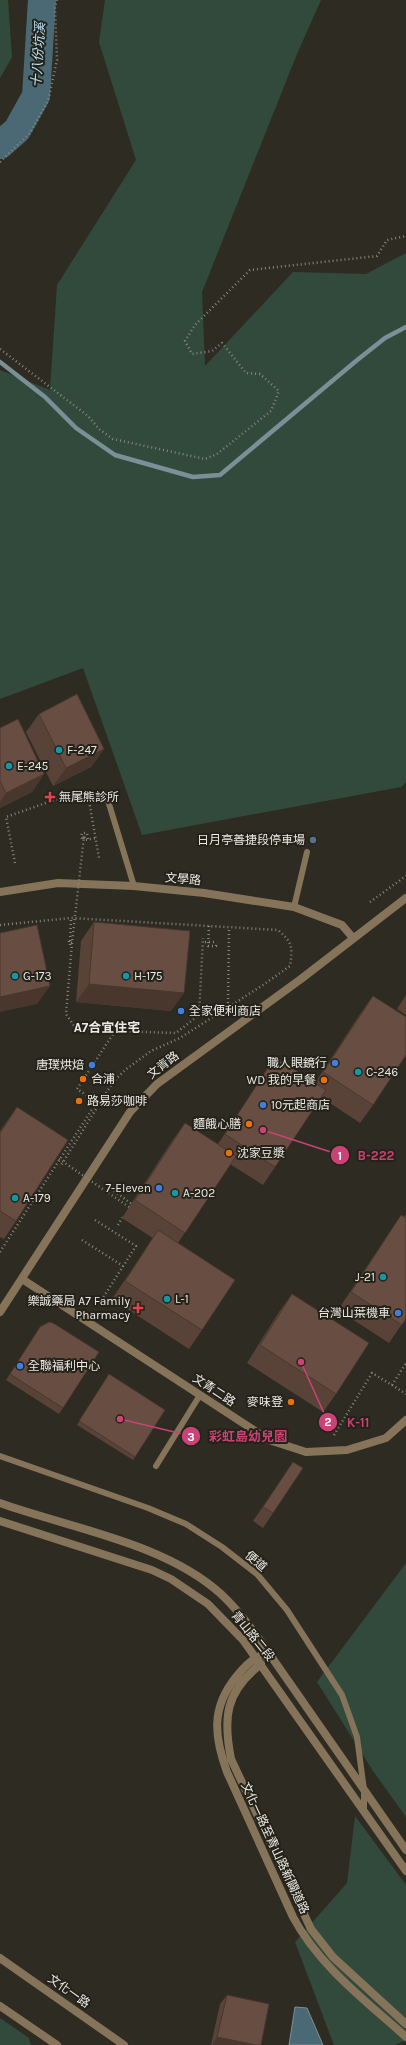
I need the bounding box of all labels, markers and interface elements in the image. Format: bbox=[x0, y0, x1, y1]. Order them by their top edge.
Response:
water label: 十八份坑溪 bbox=[28, 20, 48, 88]
place label: F-247 bbox=[67, 743, 97, 757]
marker: F-247 bbox=[54, 745, 64, 755]
place label: E-245 bbox=[17, 759, 49, 773]
marker: E-245 bbox=[4, 761, 14, 771]
place label: 無尾熊診所 bbox=[59, 790, 119, 804]
marker: 無尾熊診所 bbox=[44, 791, 56, 803]
place label: 日月亭善捷段停車場 bbox=[197, 833, 305, 847]
marker: 日月亭善捷段停車場 bbox=[308, 835, 318, 845]
street label: 文學路 bbox=[164, 870, 202, 888]
place label: G-173 bbox=[23, 969, 52, 983]
place label: H-175 bbox=[134, 969, 163, 983]
marker: G-173 bbox=[10, 971, 20, 981]
marker: H-175 bbox=[121, 971, 131, 981]
place label: 全家便利商店 bbox=[189, 1004, 261, 1018]
marker: 全家便利商店 bbox=[176, 1006, 186, 1016]
district label: A7合宜住宅 bbox=[74, 1020, 140, 1035]
street label: 文青路 bbox=[145, 1048, 181, 1082]
place label: 職人眼鏡行 bbox=[267, 1056, 327, 1070]
place label: 唐璞烘焙 bbox=[36, 1058, 84, 1072]
marker: 職人眼鏡行 bbox=[330, 1058, 340, 1068]
marker: 唐璞烘焙 bbox=[87, 1060, 97, 1070]
place label: C-246 bbox=[366, 1065, 398, 1079]
marker: C-246 bbox=[353, 1067, 363, 1077]
place label: 合浦 bbox=[91, 1072, 115, 1086]
place label: WD 我的早餐 bbox=[247, 1073, 316, 1087]
marker: 合浦 bbox=[78, 1074, 88, 1084]
marker: WD 我的早餐 bbox=[319, 1075, 329, 1085]
place label: 路易莎咖啡 bbox=[87, 1094, 147, 1108]
marker: 路易莎咖啡 bbox=[74, 1096, 84, 1106]
place label: 10元起商店 bbox=[271, 1098, 330, 1112]
marker: 10元起商店 bbox=[258, 1100, 268, 1110]
place label: 麵餓心膳 bbox=[193, 1117, 241, 1131]
marker: 麵餓心膳 bbox=[244, 1119, 254, 1129]
callout: B-222 bbox=[330, 1143, 403, 1168]
place label: 沈家豆漿 bbox=[237, 1146, 285, 1160]
marker: 沈家豆漿 bbox=[224, 1148, 234, 1158]
text: B-222 bbox=[358, 1148, 395, 1163]
text: 1 bbox=[338, 1149, 342, 1163]
place label: 7-Eleven bbox=[105, 1181, 151, 1195]
marker: 7-Eleven bbox=[154, 1183, 164, 1193]
place label: A-202 bbox=[183, 1186, 215, 1200]
marker: A-202 bbox=[170, 1188, 180, 1198]
place label: A-179 bbox=[23, 1191, 51, 1205]
marker: A-179 bbox=[10, 1193, 20, 1203]
place label: J-21 bbox=[355, 1270, 375, 1284]
marker: J-21 bbox=[378, 1272, 388, 1282]
place label: L-1 bbox=[175, 1292, 189, 1306]
place label: 樂誠藥局 A7 Family Pharmacy bbox=[27, 1294, 130, 1322]
marker: L-1 bbox=[162, 1294, 172, 1304]
marker: 樂誠藥局 A7 Family Pharmacy bbox=[133, 1303, 143, 1313]
place label: 台灣山葉機車 bbox=[318, 1306, 390, 1320]
marker: 台灣山葉機車 bbox=[393, 1308, 403, 1318]
place label: 全聯福利中心 bbox=[28, 1359, 100, 1373]
marker: 全聯福利中心 bbox=[15, 1361, 25, 1371]
street label: 文青二路 bbox=[190, 1371, 238, 1409]
place label: 麥味登 bbox=[247, 1395, 283, 1409]
marker: 麥味登 bbox=[286, 1397, 296, 1407]
callout: K-11 bbox=[318, 1410, 377, 1435]
text: 2 bbox=[324, 1415, 332, 1429]
text: K-11 bbox=[347, 1415, 369, 1430]
callout: 彩虹島幼兒園 bbox=[181, 1424, 295, 1449]
text: 彩虹島幼兒園 bbox=[209, 1429, 287, 1444]
text: 3 bbox=[187, 1430, 195, 1444]
street label: 便道 bbox=[242, 1548, 270, 1574]
street label: 青山路二段 bbox=[229, 1608, 277, 1664]
street label: 文化一路至青山路新闢道路 bbox=[238, 1780, 312, 1916]
street label: 文化一路 bbox=[45, 1971, 93, 2011]

